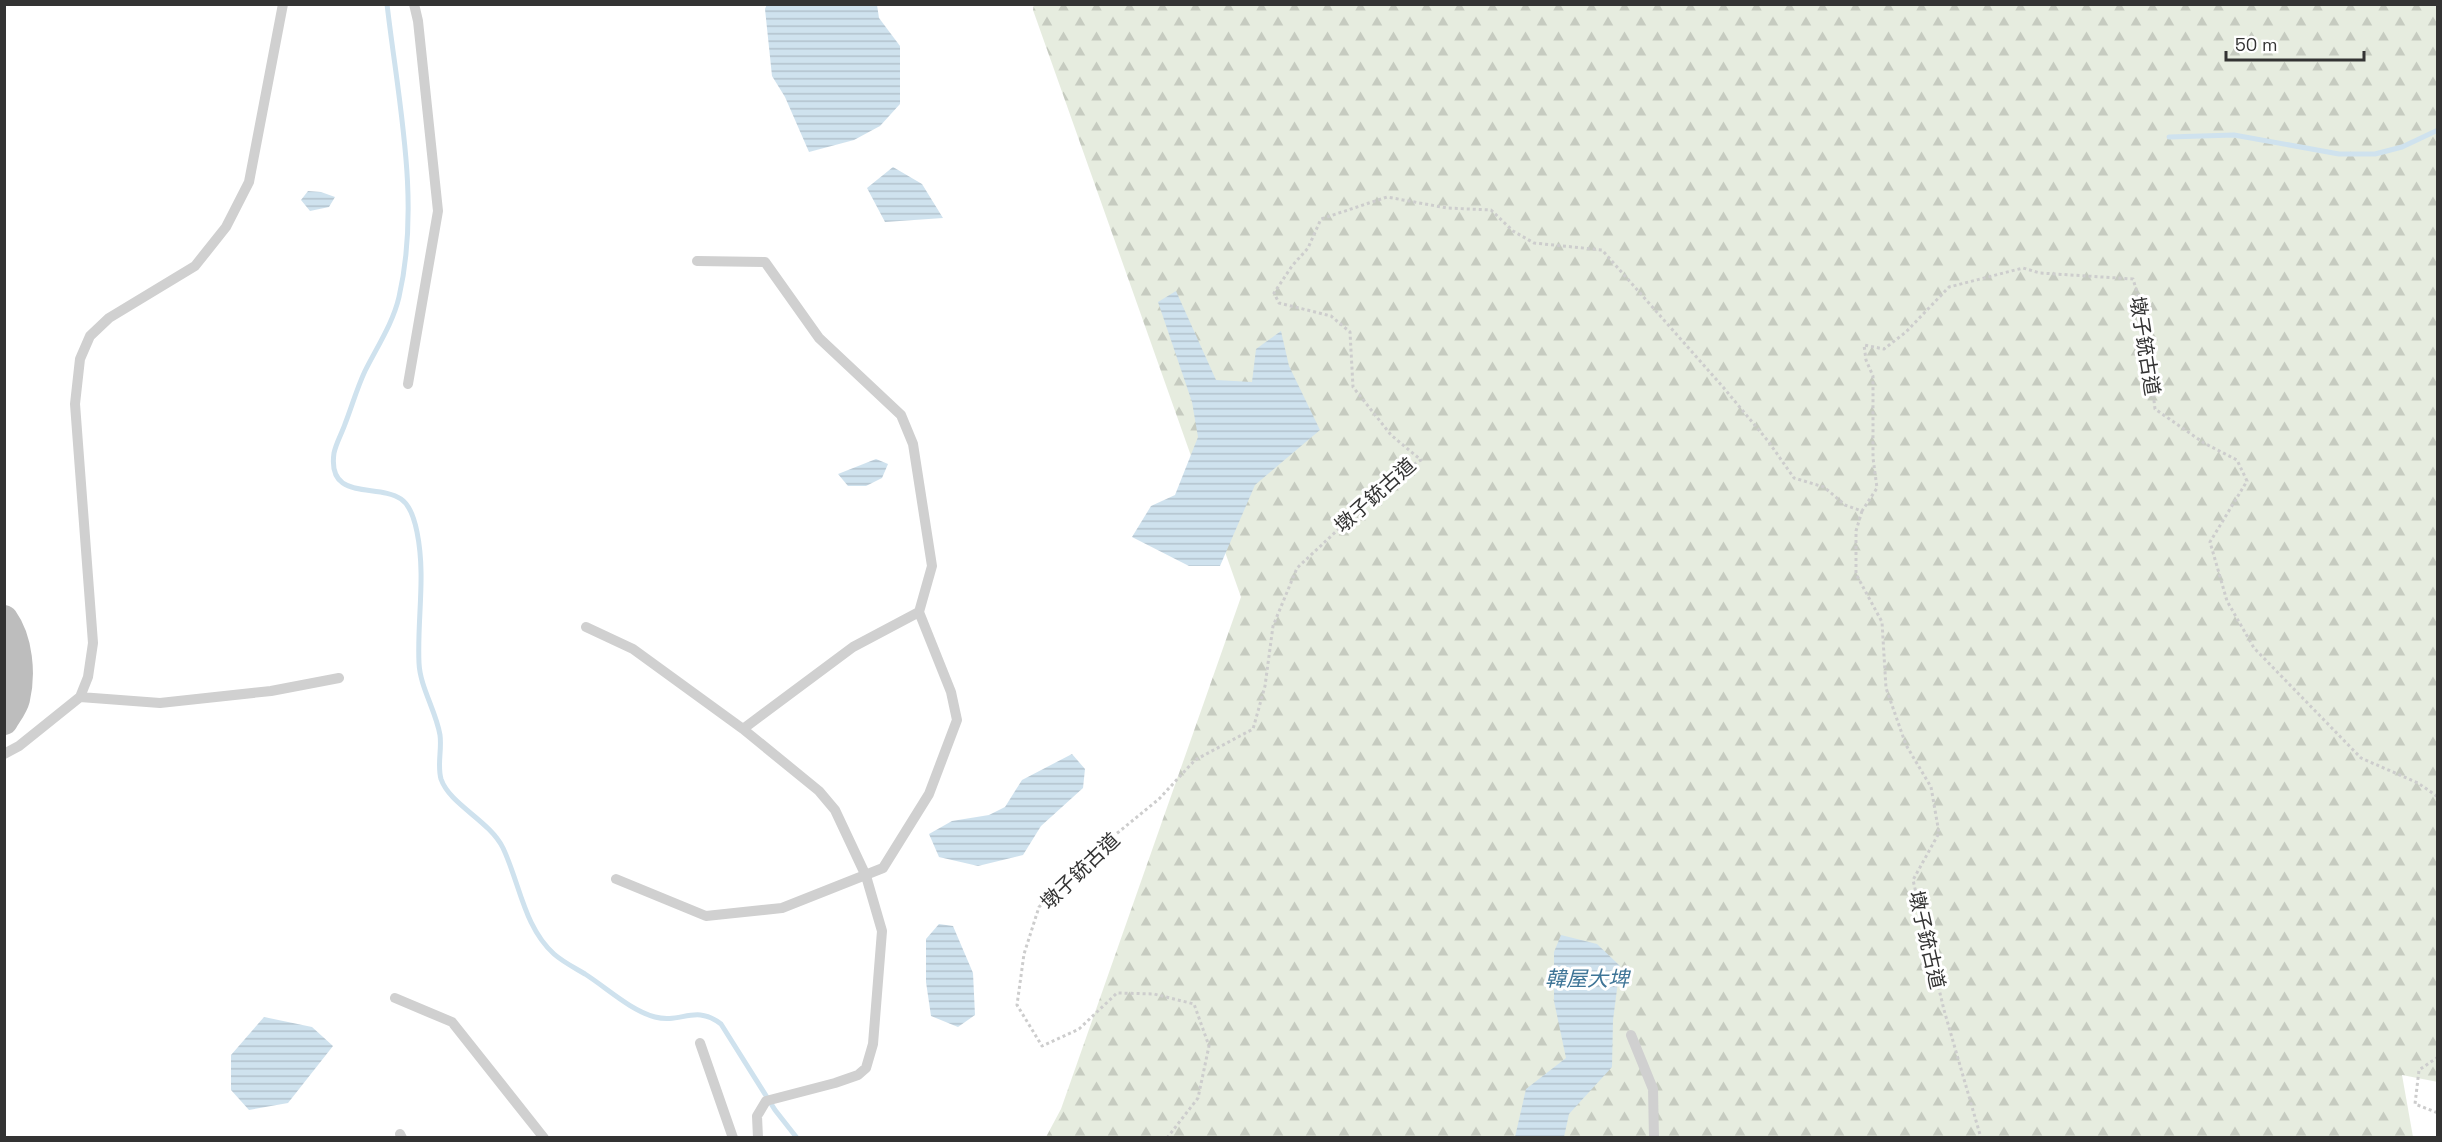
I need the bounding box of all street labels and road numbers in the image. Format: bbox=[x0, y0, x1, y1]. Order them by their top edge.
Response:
street label: 墩子銃古道 bbox=[2124, 295, 2166, 397]
street label: 墩子銃古道 bbox=[1329, 452, 1421, 538]
street label: 墩子銃古道 bbox=[1035, 827, 1125, 915]
street label: 墩子銃古道 bbox=[1903, 888, 1951, 992]

